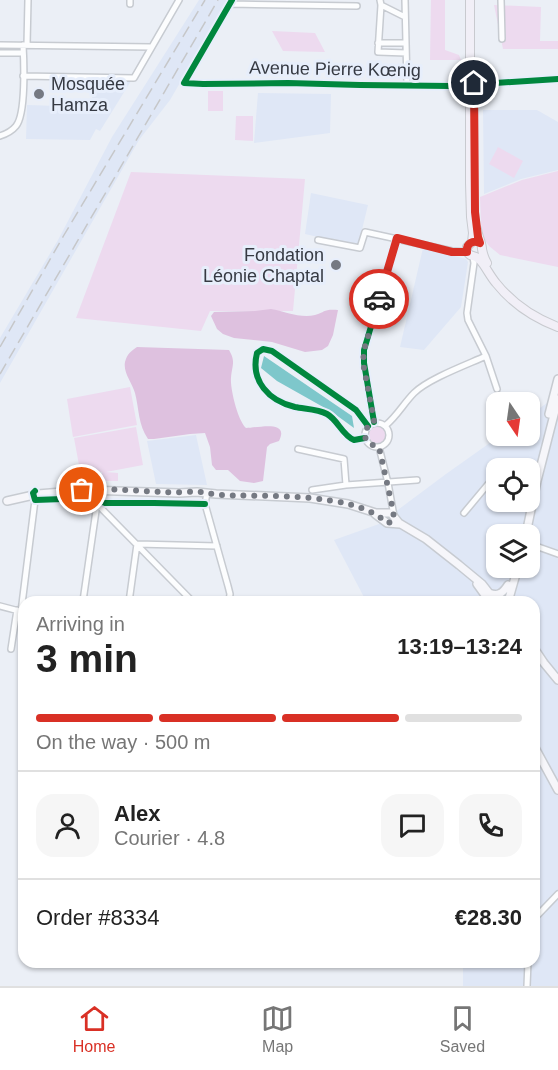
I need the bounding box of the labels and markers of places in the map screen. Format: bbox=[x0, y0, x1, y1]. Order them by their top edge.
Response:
pin bbox=[448, 57, 499, 108]
place label: Mosquée Hamza bbox=[51, 74, 125, 115]
marker: Mosquée Hamza bbox=[32, 87, 46, 101]
place label: Fondation Léonie Chaptal bbox=[203, 245, 324, 286]
marker: Fondation Léonie Chaptal bbox=[329, 258, 343, 272]
pin bbox=[56, 464, 107, 515]

